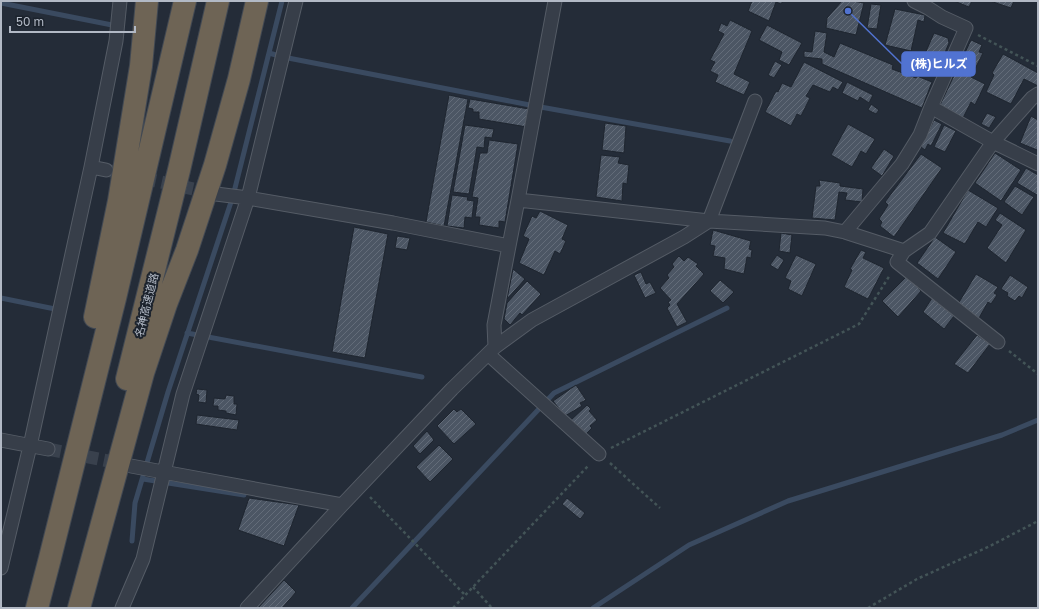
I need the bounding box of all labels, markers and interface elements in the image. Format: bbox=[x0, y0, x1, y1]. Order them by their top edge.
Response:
scale bar bbox=[10, 8, 135, 34]
text: 50 m bbox=[16, 14, 44, 29]
callout: (株)ヒルズ bbox=[902, 52, 975, 76]
text: (株)ヒルズ bbox=[910, 56, 968, 71]
street label: 名神高速道路 bbox=[132, 271, 160, 339]

